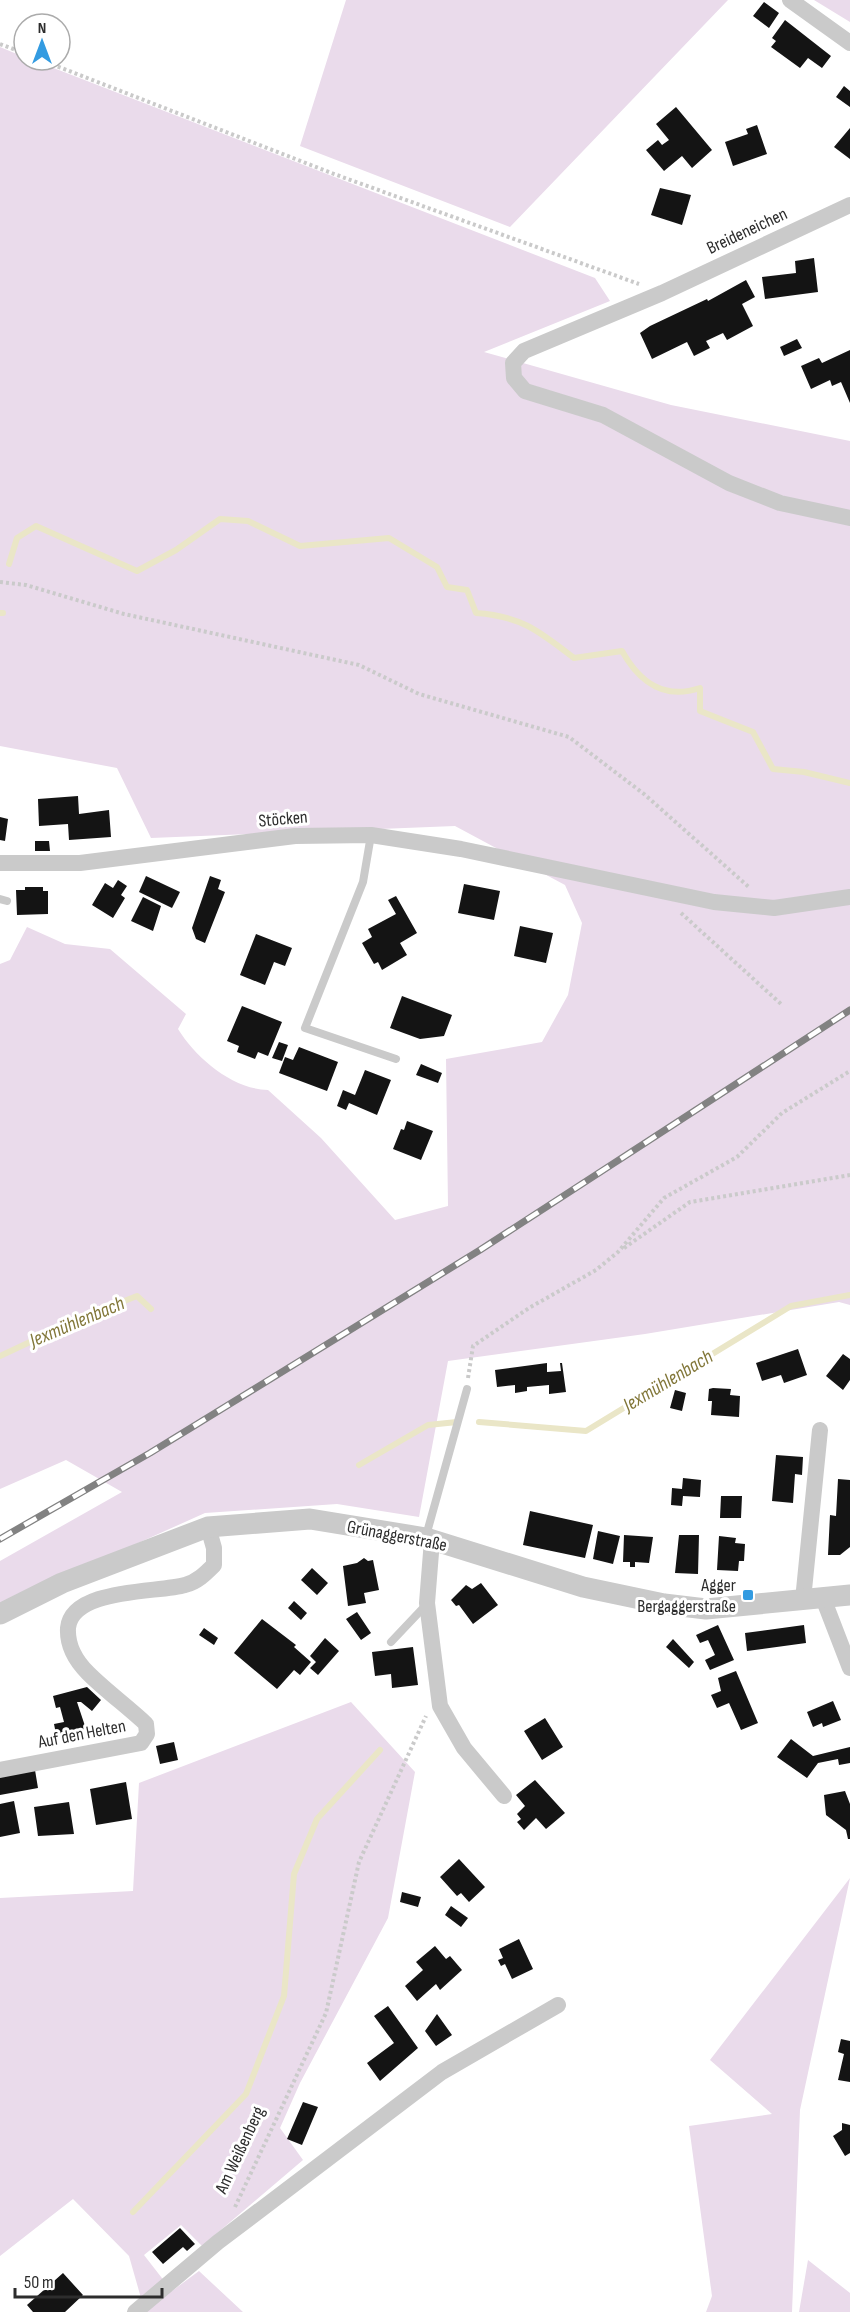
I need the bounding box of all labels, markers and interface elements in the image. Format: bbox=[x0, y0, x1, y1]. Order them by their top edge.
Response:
north arrow bbox=[12, 12, 72, 72]
text: N bbox=[38, 19, 46, 38]
street label: Breideneichen bbox=[703, 203, 791, 259]
street label: Stöcken bbox=[258, 806, 308, 832]
water label: Jexmühlenbach bbox=[25, 1291, 128, 1353]
water label: Jexmühlenbach bbox=[618, 1345, 717, 1418]
street label: Grünaggerstraße bbox=[345, 1516, 449, 1556]
place label: Agger Bergaggerstraße bbox=[637, 1575, 736, 1617]
marker: Agger Bergaggerstraße bbox=[741, 1588, 755, 1602]
street label: Auf den Helten bbox=[36, 1715, 128, 1753]
street label: Am Weißenberg bbox=[210, 2103, 269, 2198]
scale bar bbox=[15, 2261, 162, 2299]
text: 50 m bbox=[24, 2272, 54, 2293]

